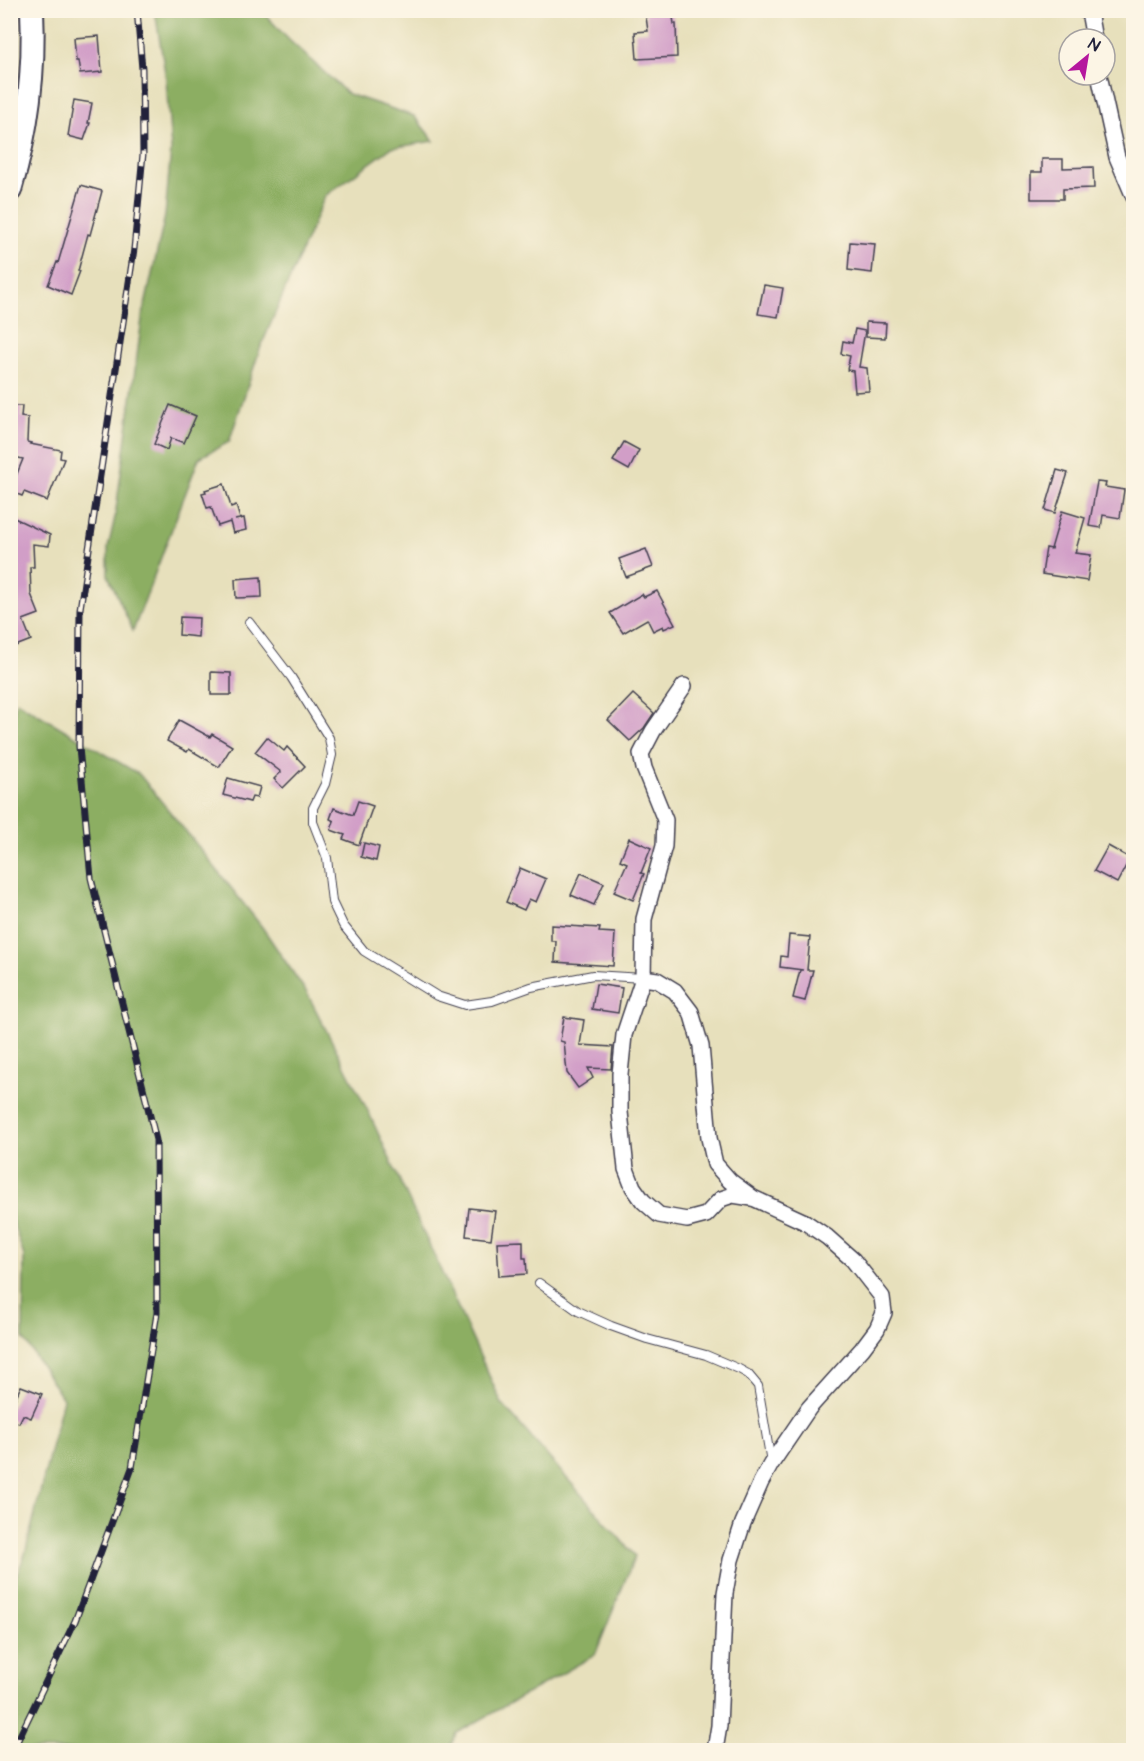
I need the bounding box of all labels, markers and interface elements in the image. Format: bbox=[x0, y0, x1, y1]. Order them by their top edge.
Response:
north arrow bbox=[1057, 27, 1117, 87]
text: N bbox=[1084, 33, 1104, 57]

